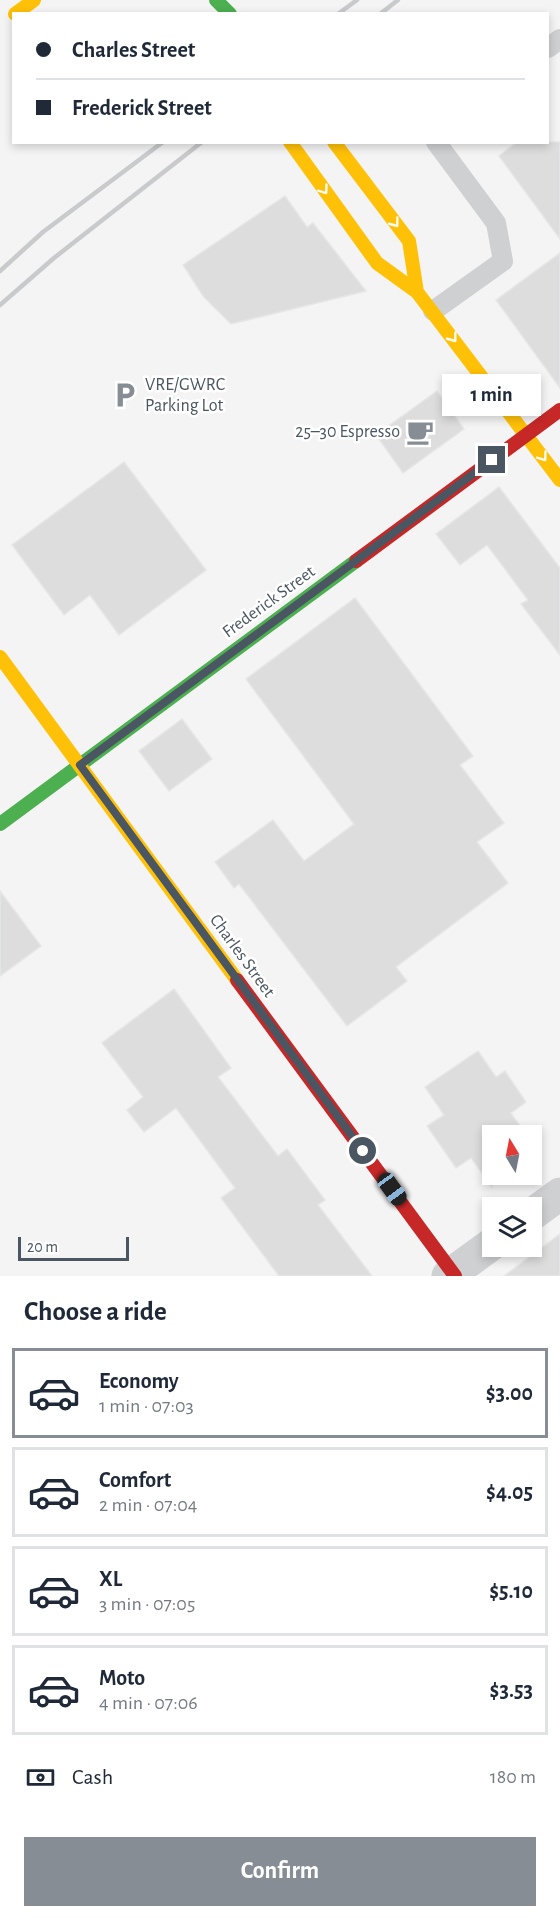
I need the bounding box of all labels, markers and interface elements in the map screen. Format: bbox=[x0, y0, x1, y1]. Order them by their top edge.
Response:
text: Charles Street bbox=[72, 39, 195, 61]
text: Frederick Street bbox=[72, 97, 212, 119]
one-way arrow bbox=[317, 183, 328, 194]
one-way arrow bbox=[387, 216, 398, 227]
one-way arrow bbox=[446, 331, 457, 342]
callout: 1 min bbox=[442, 373, 542, 415]
place label: VRE/GWRC Parking Lot bbox=[145, 376, 225, 415]
parking icon: VRE/GWRC Parking Lot bbox=[110, 380, 140, 410]
text: 1 min bbox=[470, 385, 513, 405]
cafe icon: 25–30 Espresso bbox=[405, 417, 435, 447]
place label: 25–30 Espresso bbox=[295, 423, 400, 441]
route end bbox=[478, 446, 505, 473]
one-way arrow bbox=[536, 451, 547, 462]
street label: Frederick Street bbox=[219, 562, 319, 641]
street label: Charles Street bbox=[206, 911, 278, 1001]
north arrow bbox=[482, 1125, 542, 1185]
map controls bbox=[482, 1125, 542, 1257]
route start bbox=[349, 1137, 376, 1164]
car bbox=[374, 1169, 410, 1209]
button: layers bbox=[482, 1197, 542, 1257]
scale bar bbox=[18, 1234, 129, 1262]
text: 20 m bbox=[27, 1239, 58, 1255]
text: Choose a ride bbox=[24, 1298, 167, 1325]
icon: car bbox=[27, 1366, 81, 1420]
text: Economy bbox=[99, 1370, 179, 1392]
text: $3.00 bbox=[486, 1382, 533, 1404]
text: 1 min · 07:03 bbox=[99, 1396, 194, 1416]
icon: car bbox=[27, 1465, 81, 1519]
text: Comfort bbox=[99, 1469, 171, 1491]
text: $4.05 bbox=[486, 1481, 533, 1503]
text: 2 min · 07:04 bbox=[99, 1495, 197, 1515]
icon: car bbox=[27, 1564, 81, 1618]
text: XL bbox=[99, 1568, 122, 1590]
text: $5.10 bbox=[489, 1580, 533, 1602]
text: 3 min · 07:05 bbox=[99, 1594, 195, 1614]
icon: car bbox=[27, 1663, 81, 1717]
text: Moto bbox=[99, 1667, 145, 1689]
text: $3.53 bbox=[490, 1679, 533, 1701]
text: 4 min · 07:06 bbox=[99, 1693, 198, 1713]
icon: cash bbox=[24, 1761, 57, 1794]
text: Cash bbox=[72, 1766, 113, 1788]
text: 180 m bbox=[490, 1767, 536, 1787]
button: Confirm bbox=[24, 1837, 536, 1906]

